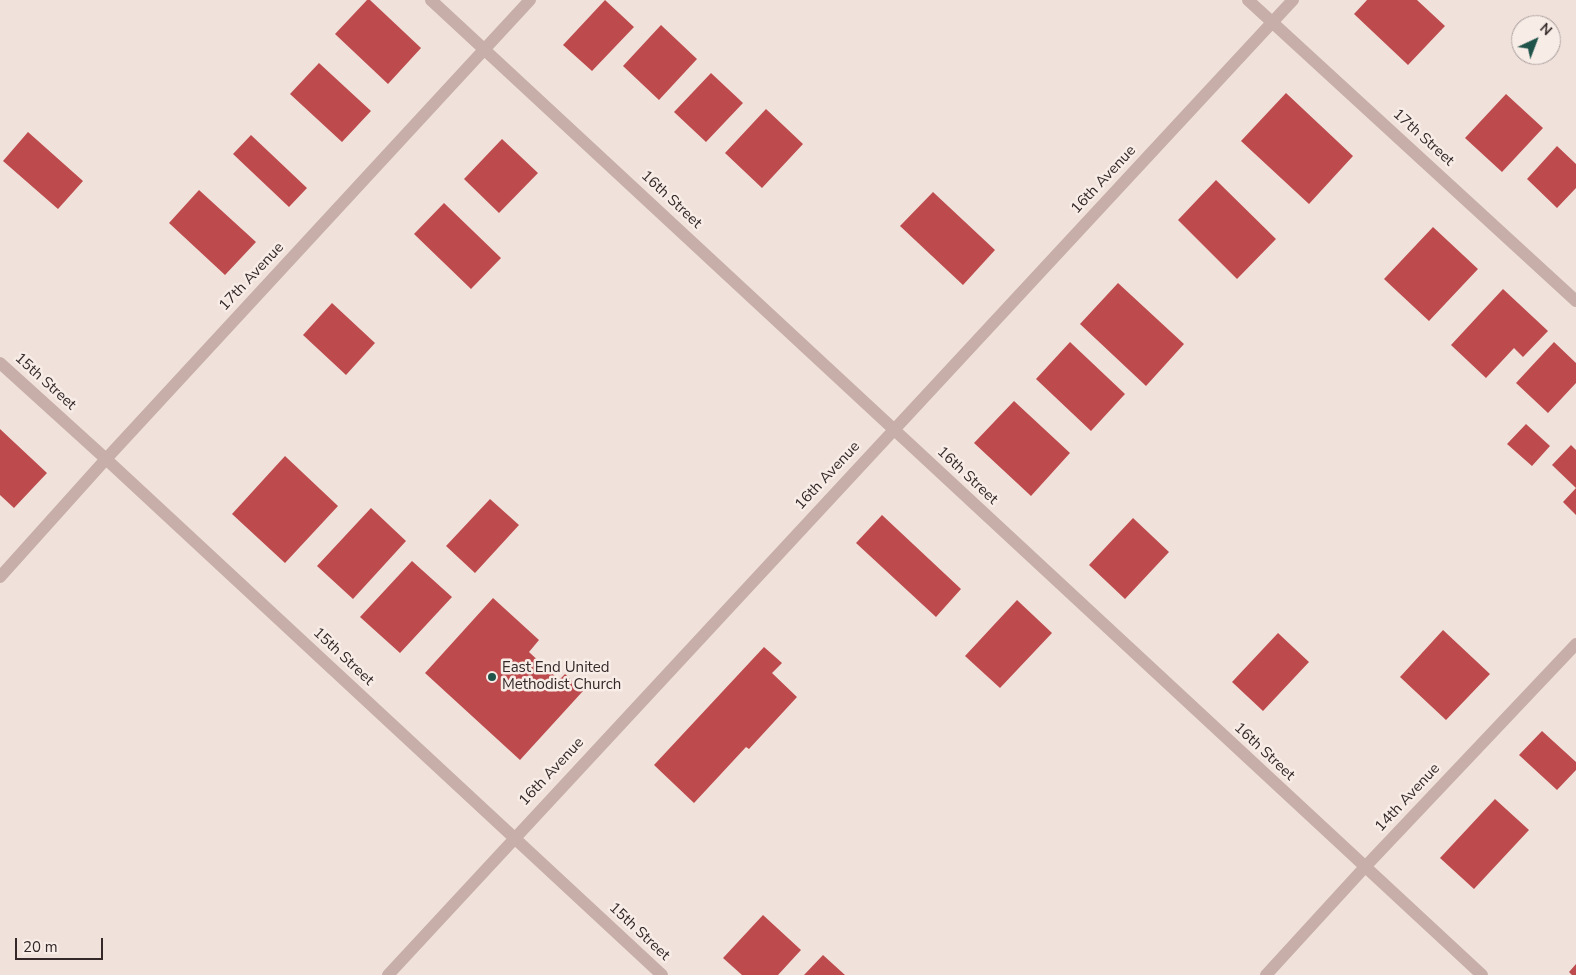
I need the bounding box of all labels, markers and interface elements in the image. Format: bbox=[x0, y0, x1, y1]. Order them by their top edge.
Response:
north arrow bbox=[1511, 15, 1561, 65]
text: N bbox=[1536, 19, 1556, 40]
street label: 17th Street bbox=[1389, 106, 1457, 170]
street label: 16th Avenue bbox=[1068, 142, 1140, 218]
street label: 16th Street bbox=[637, 167, 705, 233]
street label: 17th Avenue bbox=[216, 239, 288, 315]
street label: 15th Street bbox=[11, 350, 79, 414]
street label: 16th Avenue bbox=[792, 438, 864, 514]
street label: 16th Street bbox=[933, 443, 1001, 509]
street label: 15th Street bbox=[309, 624, 377, 690]
place label: East End United Methodist Church bbox=[502, 659, 621, 694]
marker: East End United Methodist Church bbox=[486, 671, 498, 683]
street label: 16th Street bbox=[1230, 719, 1298, 785]
street label: 16th Avenue bbox=[516, 734, 588, 810]
street label: 14th Avenue bbox=[1372, 760, 1444, 836]
street label: 15th Street bbox=[605, 899, 673, 965]
scale bar bbox=[18, 928, 105, 960]
text: 20 m bbox=[23, 937, 58, 957]

